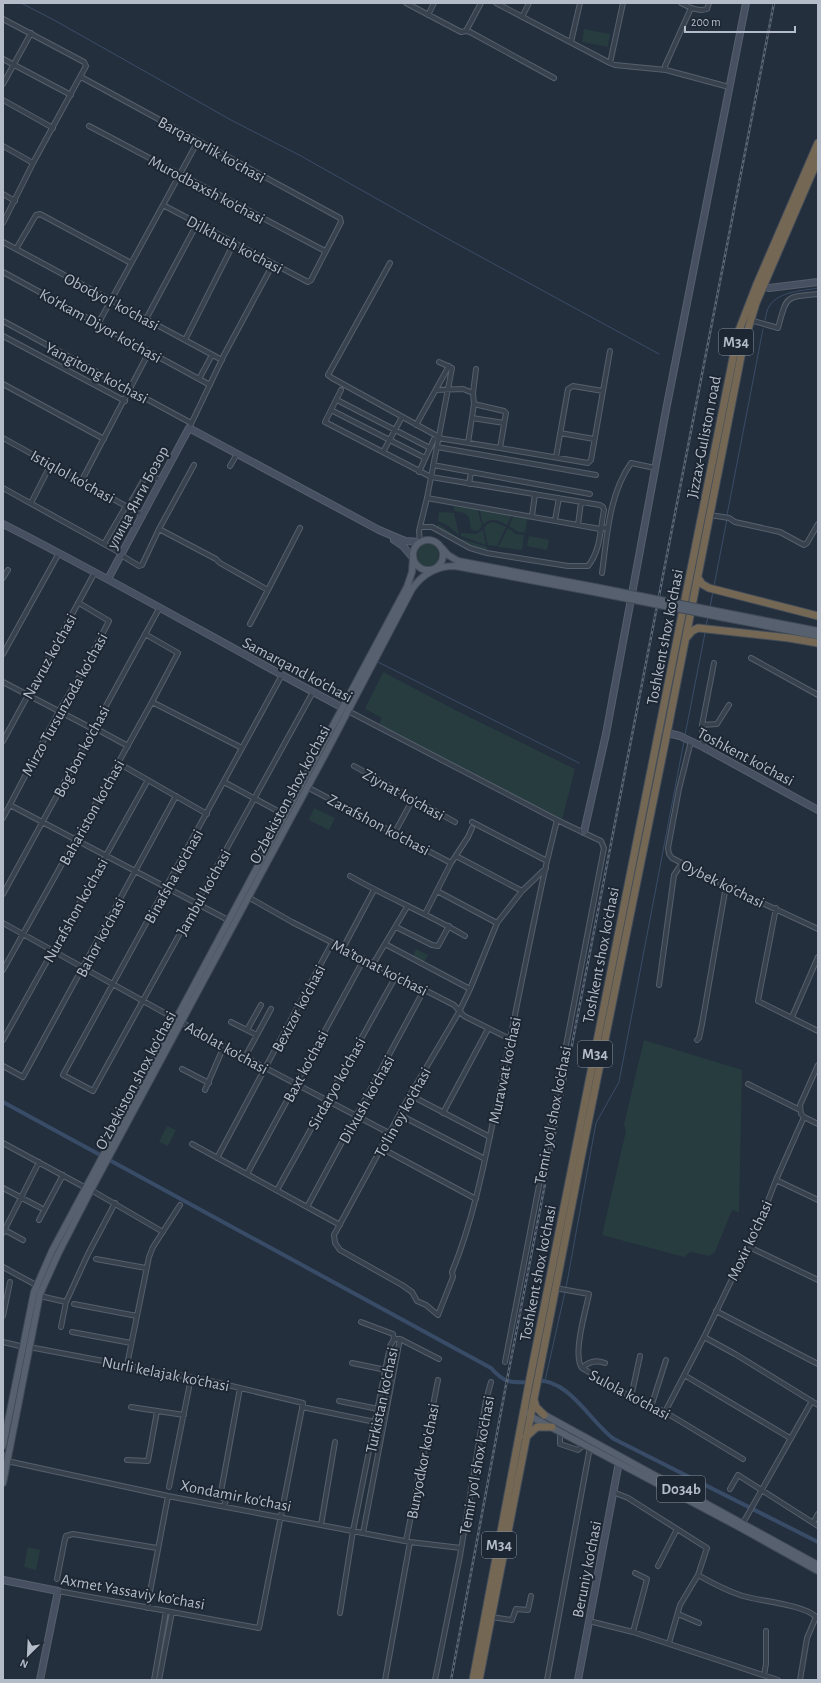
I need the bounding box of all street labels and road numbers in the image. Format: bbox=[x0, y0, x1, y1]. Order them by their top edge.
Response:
street label: Barqarorlik ko'chasi bbox=[155, 114, 268, 186]
street label: Murodbaxsh ko'chasi bbox=[146, 153, 267, 227]
street label: Dilkhush ko'chasi bbox=[184, 213, 285, 277]
street label: Obodyo'l ko'chasi bbox=[61, 270, 162, 335]
street label: Ko'rkam Diyor ko'chasi bbox=[36, 286, 164, 367]
road number: M34 bbox=[719, 329, 753, 355]
street label: Yangitong ko'chasi bbox=[43, 339, 150, 407]
street label: Jizzax-Guliston road bbox=[684, 375, 724, 500]
street label: улица Янги Бозор bbox=[104, 443, 173, 553]
street label: Istiqlol ko'chasi bbox=[28, 447, 117, 506]
street label: Toshkent shox ko'chasi bbox=[644, 568, 686, 707]
street label: Navruz ko'chasi bbox=[20, 611, 80, 702]
street label: Mirzo Tursunzoda ko'chasi bbox=[19, 630, 111, 779]
street label: Samarqand ko'chasi bbox=[240, 634, 355, 706]
street label: Bog'bon ko'chasi bbox=[51, 703, 113, 800]
street label: O'zbekiston shox ko'chasi bbox=[247, 722, 333, 866]
street label: Toshkent ko'chasi bbox=[695, 725, 797, 789]
street label: Bahariston ko'chasi bbox=[56, 757, 127, 868]
street label: Ziynat ko'chasi bbox=[360, 766, 447, 825]
street label: Zarafshon ko'chasi bbox=[325, 791, 432, 859]
street label: Binafsha ko'chasi bbox=[141, 827, 206, 926]
street label: Jambul ko'chasi bbox=[174, 847, 234, 938]
street label: Nurafshon ko'chasi bbox=[41, 856, 111, 965]
street label: Oybek ko’chasi bbox=[678, 857, 767, 912]
street label: Toshkent shox ko'chasi bbox=[580, 886, 622, 1025]
street label: Bahor ko'chasi bbox=[73, 895, 129, 980]
street label: Ma'tonat ko'chasi bbox=[329, 937, 430, 999]
street label: Bexizor ko'chasi bbox=[269, 962, 329, 1055]
street label: O'zbekiston shox ko'chasi bbox=[93, 1008, 179, 1152]
street label: Muravvat ko'chasi bbox=[486, 1015, 524, 1125]
street label: Adolat ko'chasi bbox=[182, 1019, 271, 1077]
street label: Baxt ko'chasi bbox=[280, 1028, 331, 1105]
street label: Sirdaryo ko'chasi bbox=[305, 1035, 370, 1133]
road number: M34 bbox=[578, 1041, 612, 1067]
street label: Temir yo'l shox ko'chasi bbox=[532, 1045, 575, 1186]
street label: Dilxush ko'chasi bbox=[336, 1053, 398, 1146]
street label: To'lin oy ko'chasi bbox=[372, 1065, 435, 1161]
street label: Moxir ko'chasi bbox=[724, 1198, 775, 1283]
street label: Toshkent shox ko'chasi bbox=[517, 1204, 559, 1343]
street label: Turkistan ko'chasi bbox=[363, 1346, 401, 1455]
street label: Nurli kelajak ko'chasi bbox=[101, 1354, 231, 1395]
street label: Sulola ko'chasi bbox=[586, 1367, 673, 1423]
street label: Temir yo'l shox ko'chasi bbox=[457, 1395, 498, 1536]
street label: Bunyodkor ko'chasi bbox=[404, 1402, 443, 1521]
road number: D034b bbox=[657, 1476, 705, 1502]
street label: Xondamir ko'chasi bbox=[179, 1477, 293, 1515]
street label: Beruniy ko'chasi bbox=[570, 1519, 605, 1619]
road number: M34 bbox=[482, 1532, 516, 1558]
street label: Axmet Yassaviy ko'chasi bbox=[59, 1571, 206, 1614]

